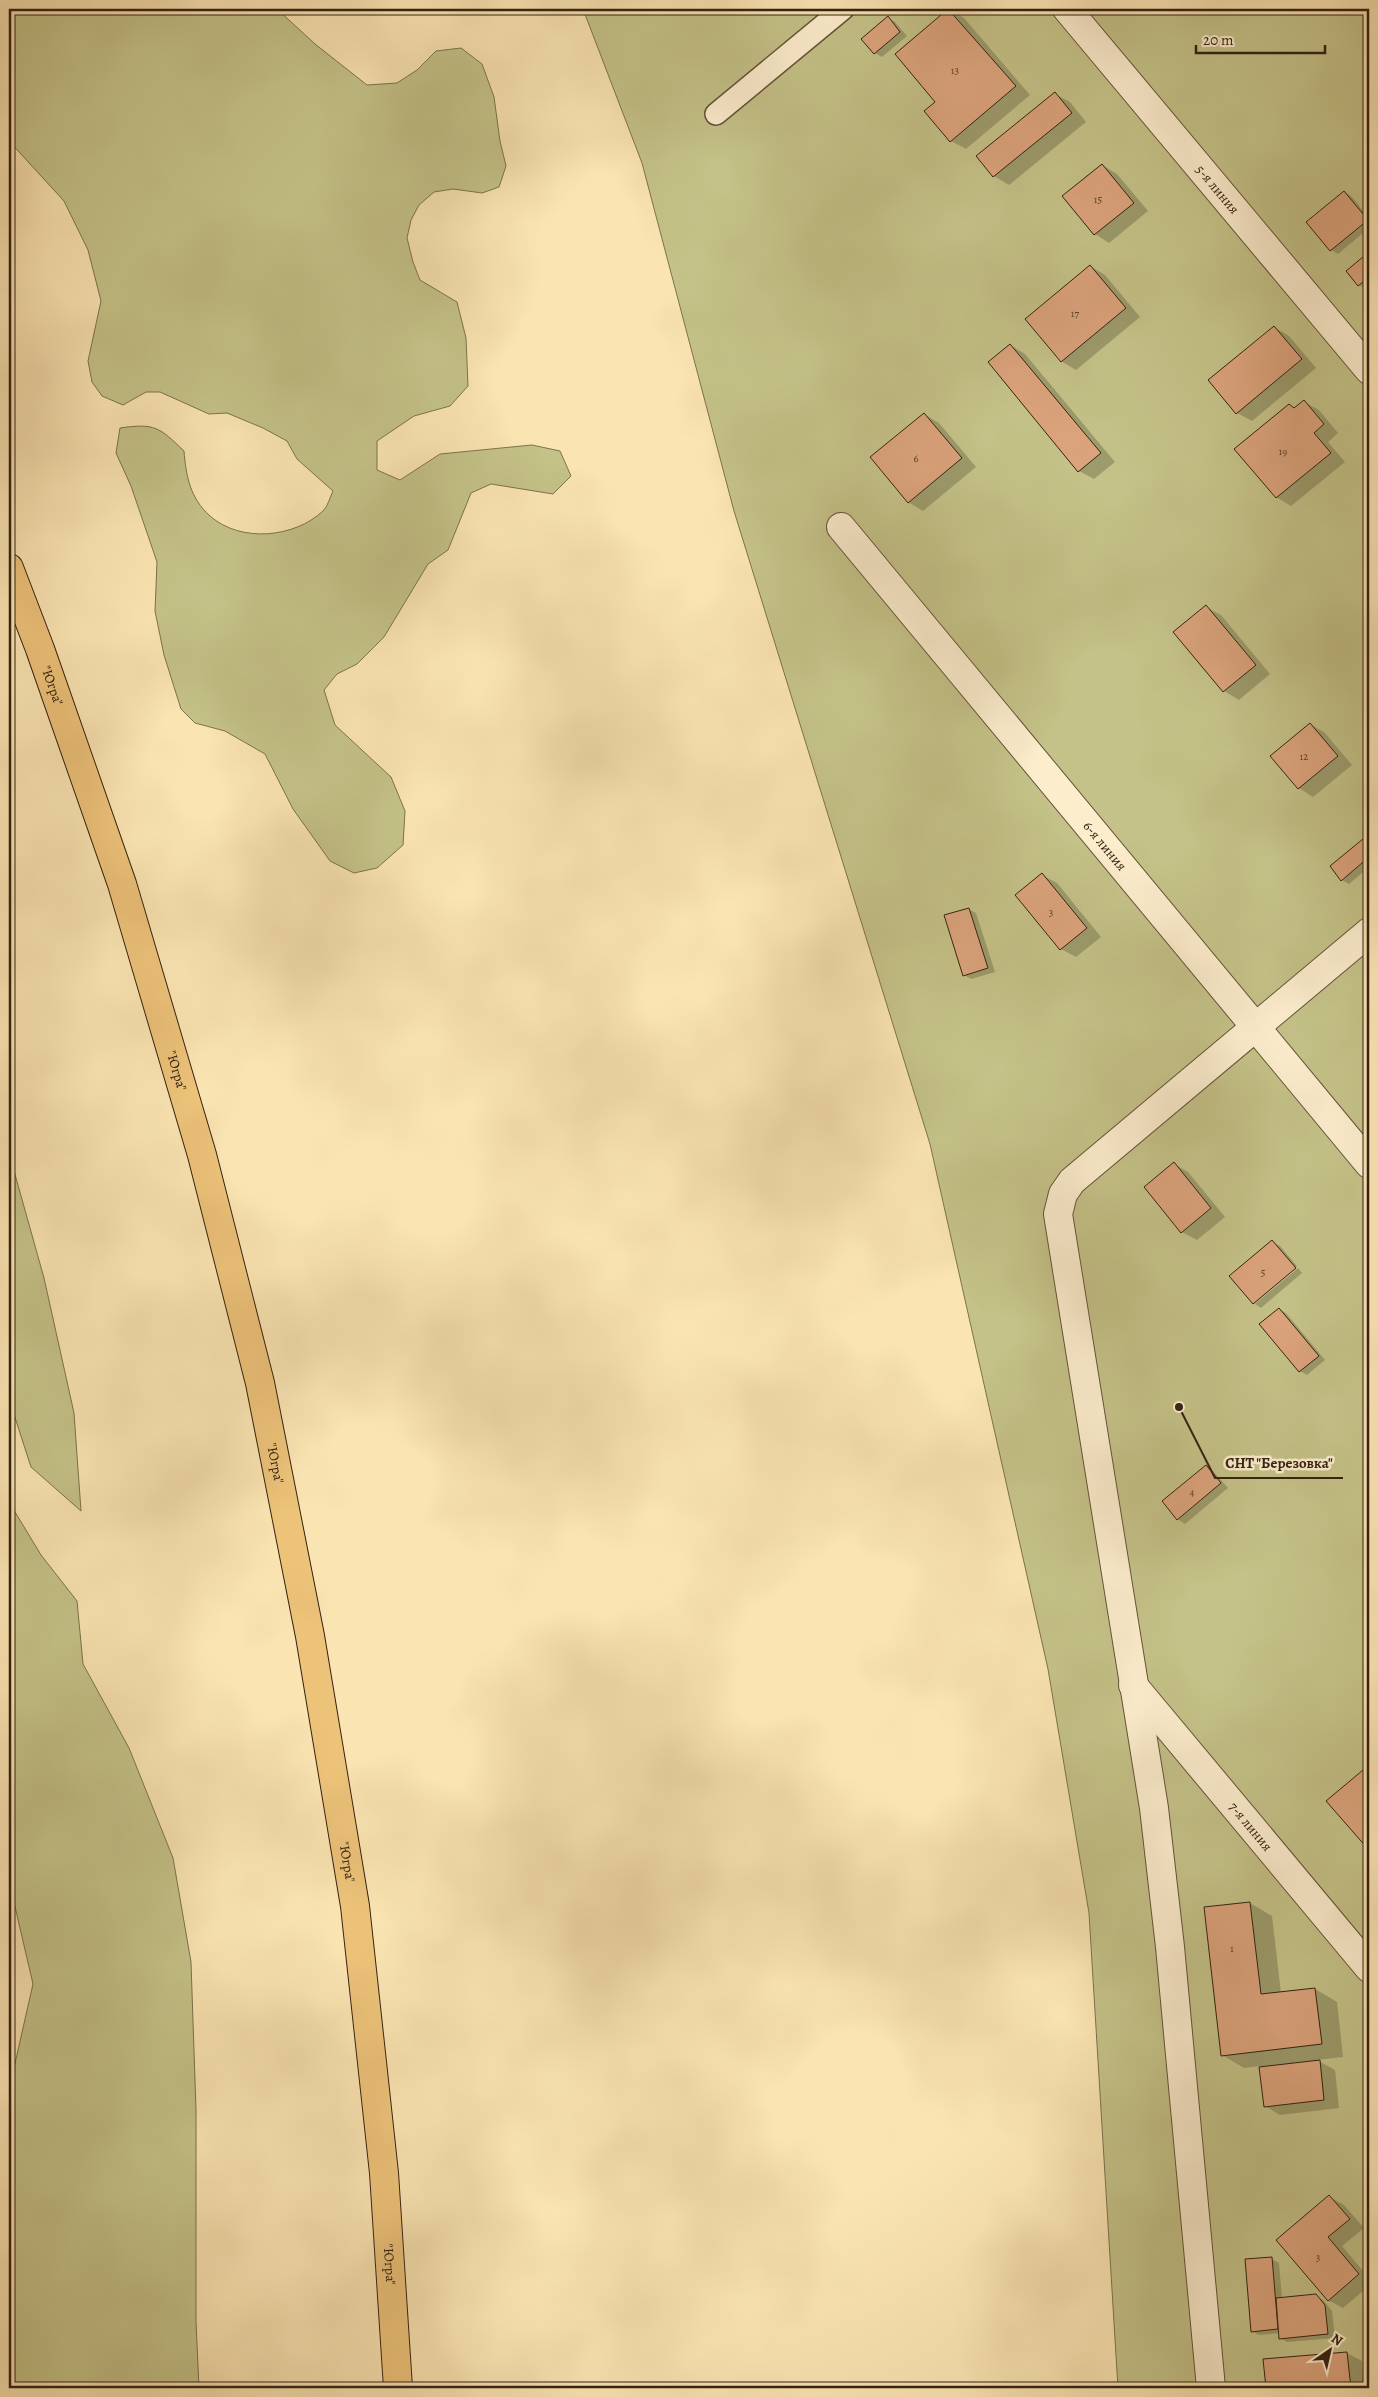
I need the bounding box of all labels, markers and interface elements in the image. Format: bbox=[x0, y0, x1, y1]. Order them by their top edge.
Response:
scale bar bbox=[1196, 22, 1324, 54]
text: 20 m bbox=[1203, 30, 1234, 50]
house number: 13 bbox=[951, 63, 959, 78]
street label: 5-я линия bbox=[1191, 161, 1244, 218]
house number: 15 bbox=[1094, 192, 1103, 207]
house number: 17 bbox=[1071, 306, 1080, 321]
house number: 19 bbox=[1279, 444, 1287, 459]
house number: 6 bbox=[913, 451, 919, 466]
street label: "Югра" bbox=[36, 663, 68, 708]
house number: 12 bbox=[1300, 749, 1309, 764]
street label: 6-я линия bbox=[1079, 817, 1131, 875]
house number: 3 bbox=[1049, 905, 1053, 920]
street label: "Югра" bbox=[162, 1048, 191, 1093]
house number: 5 bbox=[1261, 1265, 1266, 1280]
street label: "Югра" bbox=[262, 1441, 289, 1485]
callout: СНТ "Березовка" bbox=[1215, 1448, 1343, 1478]
text: СНТ "Березовка" bbox=[1225, 1453, 1333, 1473]
house number: 4 bbox=[1190, 1485, 1195, 1500]
street label: 7-я линия bbox=[1224, 1798, 1277, 1855]
street label: "Югра" bbox=[334, 1840, 360, 1883]
house number: 1 bbox=[1230, 1941, 1234, 1956]
street label: "Югра" bbox=[379, 2243, 400, 2285]
house number: 3 bbox=[1316, 2250, 1320, 2265]
north arrow bbox=[1306, 2324, 1356, 2374]
text: N bbox=[1327, 2329, 1347, 2350]

